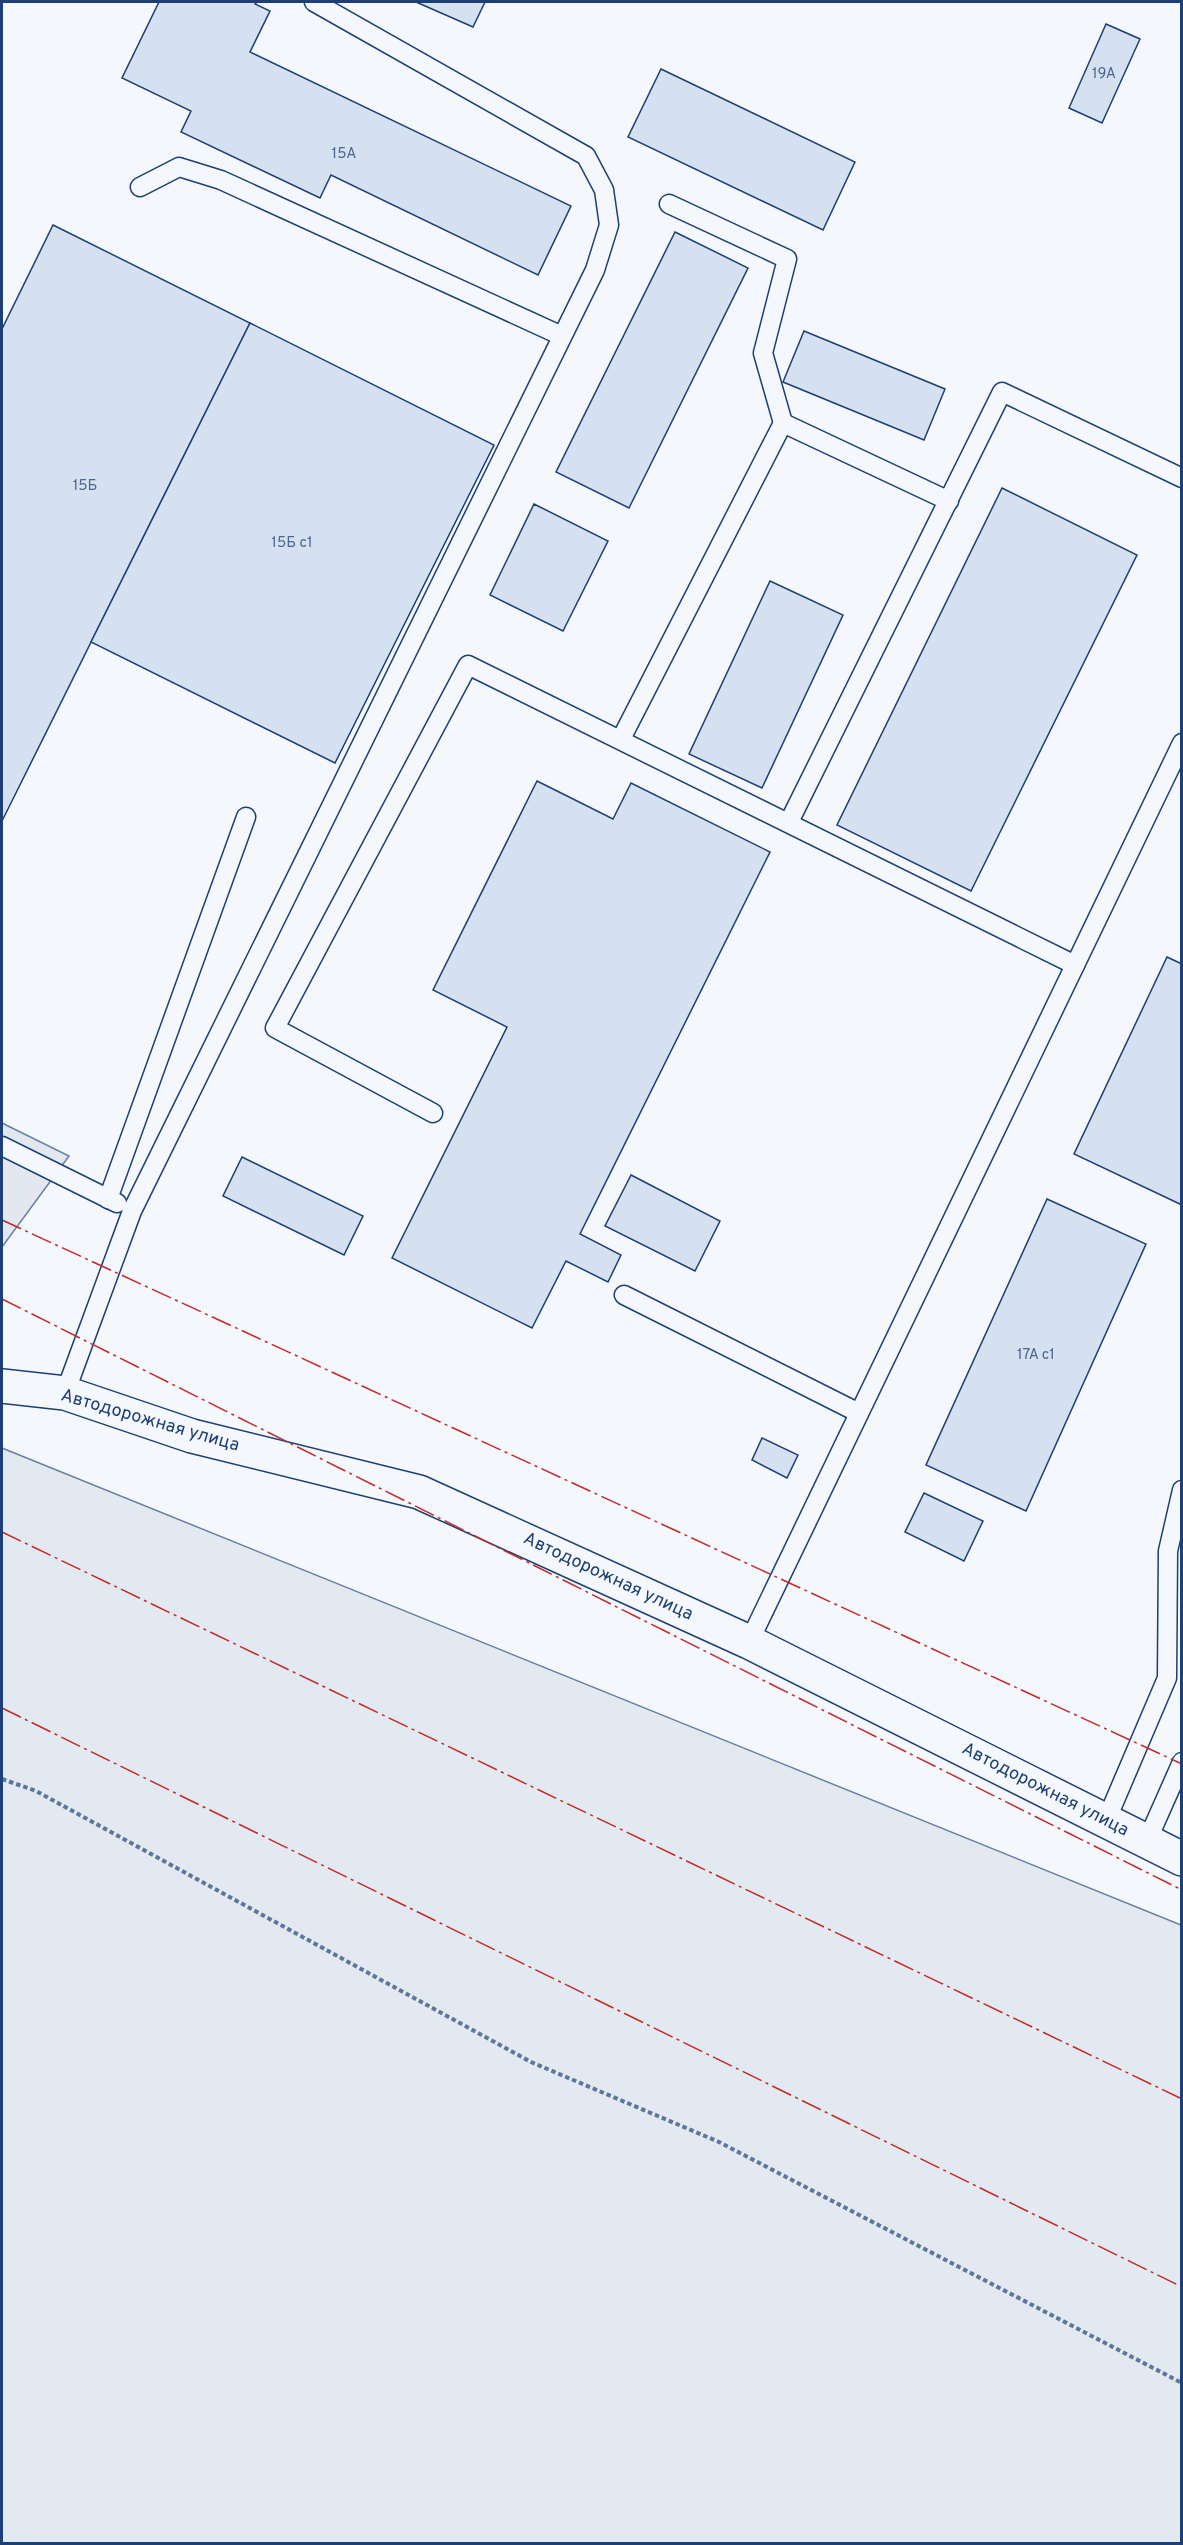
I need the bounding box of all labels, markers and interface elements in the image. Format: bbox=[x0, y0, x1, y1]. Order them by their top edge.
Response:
house number: 19А bbox=[1092, 65, 1116, 84]
house number: 15А bbox=[332, 145, 356, 164]
house number: 15Б bbox=[73, 477, 97, 496]
house number: 15Б с1 bbox=[271, 534, 313, 553]
house number: 17А с1 bbox=[1017, 1346, 1055, 1365]
street label: Автодорожная улица bbox=[58, 1384, 242, 1458]
street label: Автодорожная улица bbox=[519, 1528, 697, 1626]
street label: Автодорожная улица bbox=[957, 1738, 1133, 1842]

